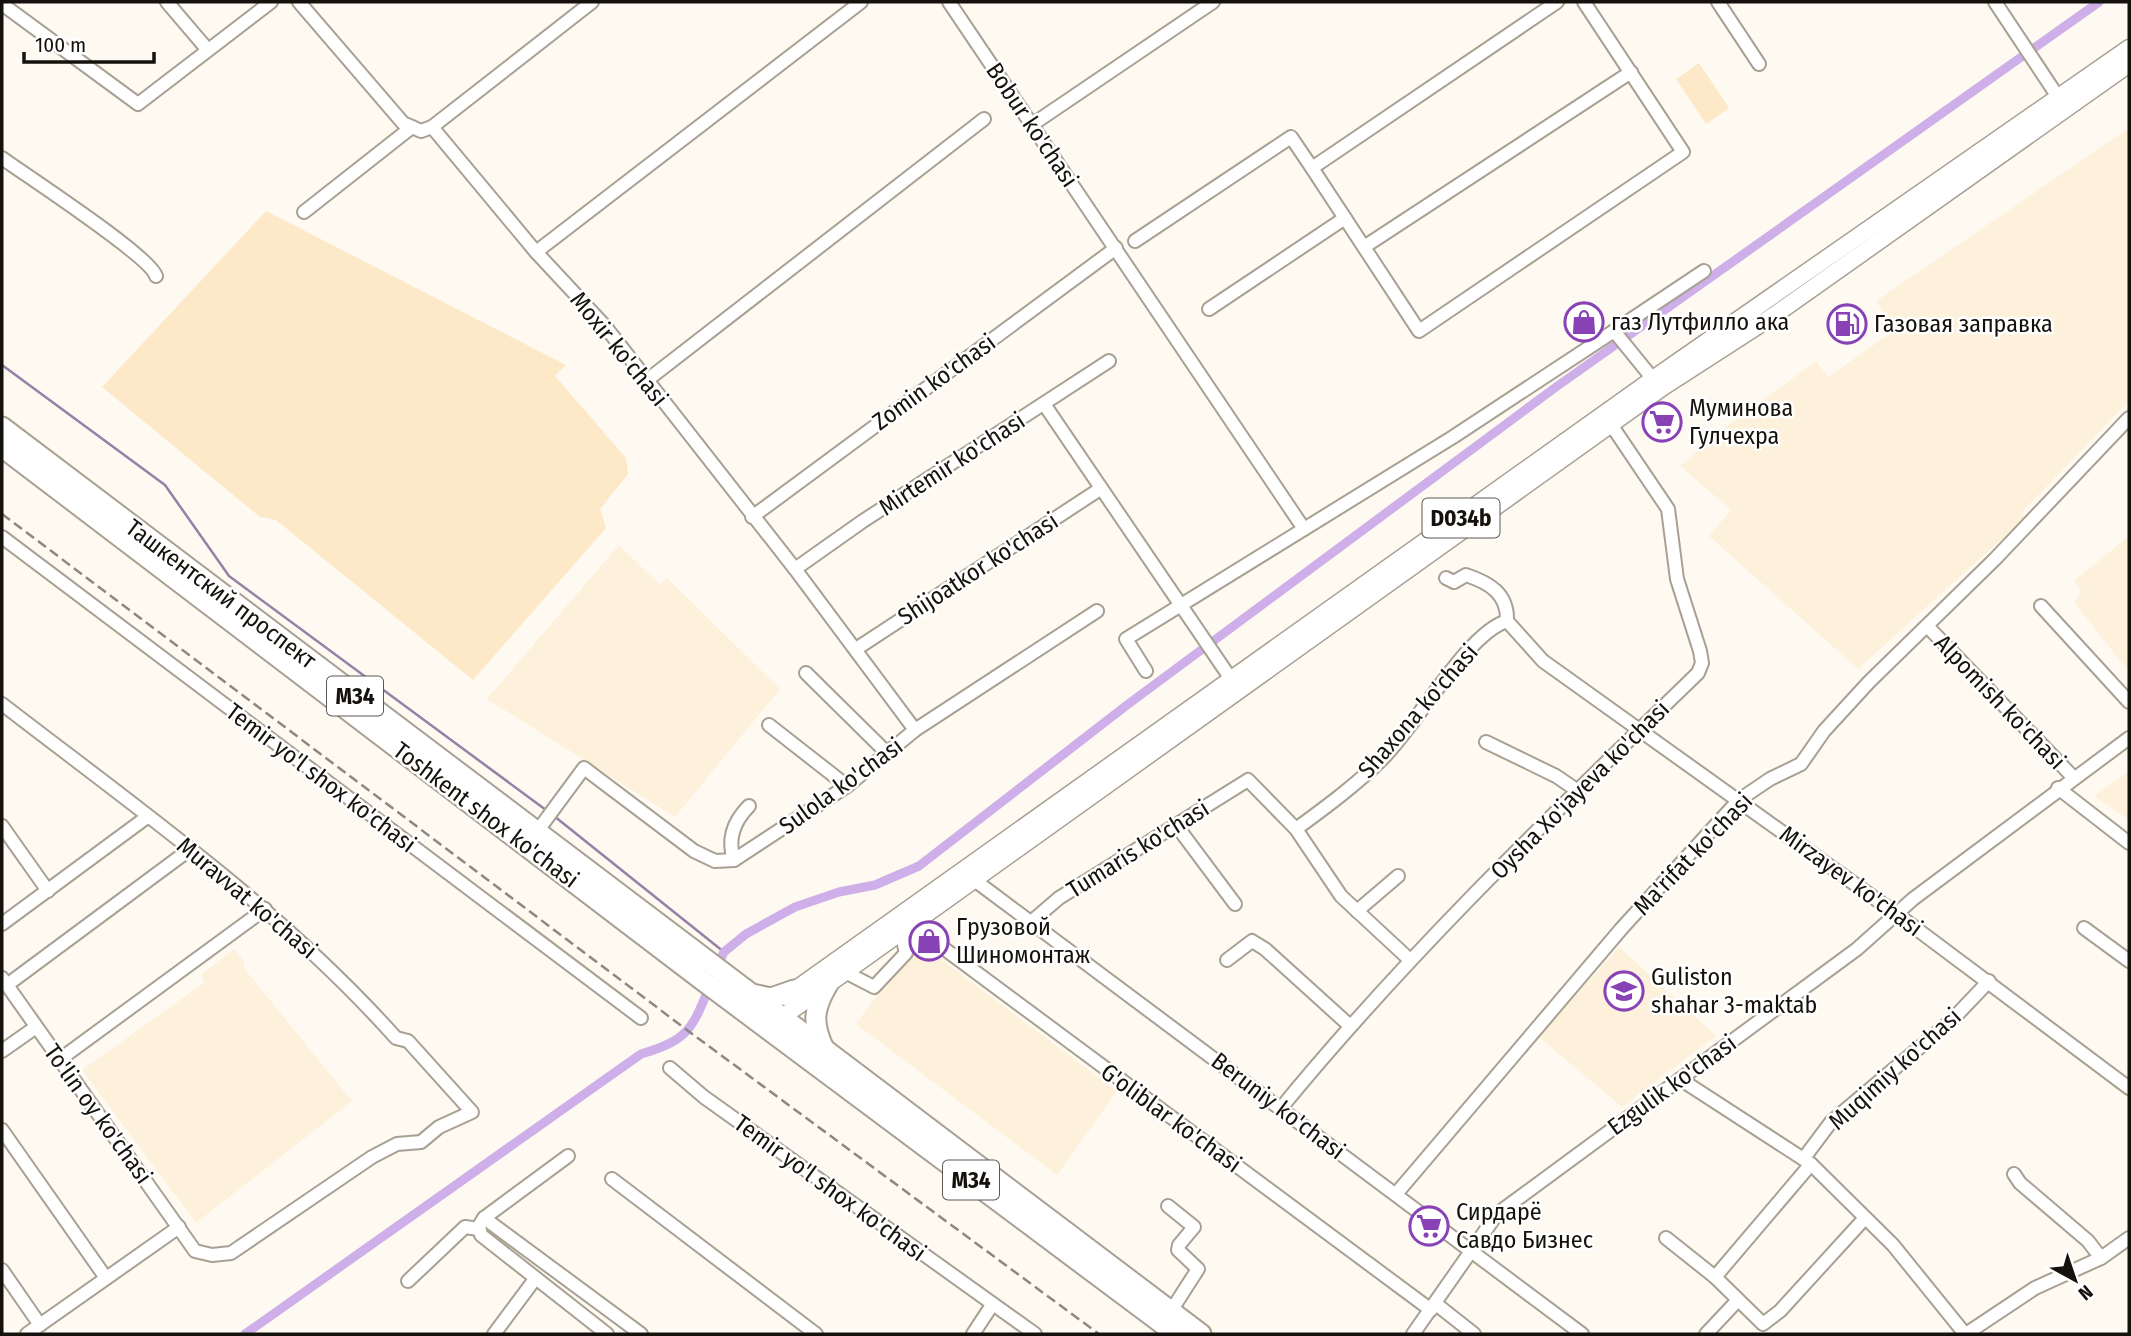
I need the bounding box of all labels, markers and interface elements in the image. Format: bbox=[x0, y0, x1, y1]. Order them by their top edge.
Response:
scale bar bbox=[24, 21, 154, 65]
text: 100 m bbox=[35, 32, 86, 58]
street label: Bobur ko'chasi bbox=[980, 58, 1084, 192]
street label: Moxir ko'chasi bbox=[564, 286, 674, 412]
shop icon: газ Лутфилло ака bbox=[1563, 301, 1605, 343]
fuel station icon: Газовая заправка bbox=[1826, 303, 1868, 345]
place label: газ Лутфилло ака bbox=[1611, 308, 1789, 336]
place label: Газовая заправка bbox=[1874, 310, 2053, 338]
street label: Zomin ko'chasi bbox=[867, 328, 1001, 436]
place label: Муминова Гулчехра bbox=[1689, 394, 1793, 450]
supermarket icon: Муминова Гулчехра bbox=[1641, 401, 1683, 443]
street label: Mirtemir ko'chasi bbox=[874, 406, 1030, 522]
road number: D034b bbox=[1422, 498, 1500, 538]
street label: Shijoatkor ko'chasi bbox=[893, 507, 1063, 631]
street label: Ташкентский проспект bbox=[121, 513, 322, 675]
street label: Alpomish ko'chasi bbox=[1929, 629, 2071, 775]
street label: Shaxona ko'chasi bbox=[1352, 638, 1484, 784]
road number: M34 bbox=[327, 676, 383, 716]
street label: Oysha Xo'jayeva ko'chasi bbox=[1485, 695, 1675, 885]
street label: Temir yo'l shox ko'chasi bbox=[221, 698, 421, 858]
street label: Sulola ko'chasi bbox=[774, 732, 908, 840]
street label: Toshkent shox ko'chasi bbox=[388, 736, 584, 894]
street label: Ma'rifat ko'chasi bbox=[1628, 787, 1758, 921]
street label: Tumaris ko'chasi bbox=[1062, 794, 1214, 904]
street label: Mirzayev ko'chasi bbox=[1774, 820, 1928, 942]
street label: Muravvat ko'chasi bbox=[171, 831, 323, 965]
place label: Грузовой Шиномонтаж bbox=[956, 913, 1091, 969]
shop icon: Грузовой Шиномонтаж bbox=[908, 920, 950, 962]
place label: Guliston shahar 3-maktab bbox=[1651, 963, 1817, 1019]
school or university icon: Guliston shahar 3-maktab bbox=[1603, 970, 1645, 1012]
street label: Muqimiy ko'chasi bbox=[1823, 1002, 1967, 1136]
street label: Ezgulik ko'chasi bbox=[1602, 1029, 1742, 1141]
street label: To'lin oy ko'chasi bbox=[38, 1039, 158, 1189]
street label: Beruniy ko'chasi bbox=[1206, 1047, 1350, 1165]
street label: G'oliblar ko'chasi bbox=[1095, 1058, 1247, 1178]
street label: Temir yo'l shox ko'chasi bbox=[729, 1109, 931, 1267]
road number: M34 bbox=[943, 1161, 999, 1200]
place label: Сирдарё Савдо Бизнес bbox=[1456, 1198, 1593, 1254]
supermarket icon: Сирдарё Савдо Бизнес bbox=[1408, 1205, 1450, 1247]
north arrow bbox=[2040, 1245, 2110, 1315]
text: N bbox=[2074, 1280, 2097, 1305]

